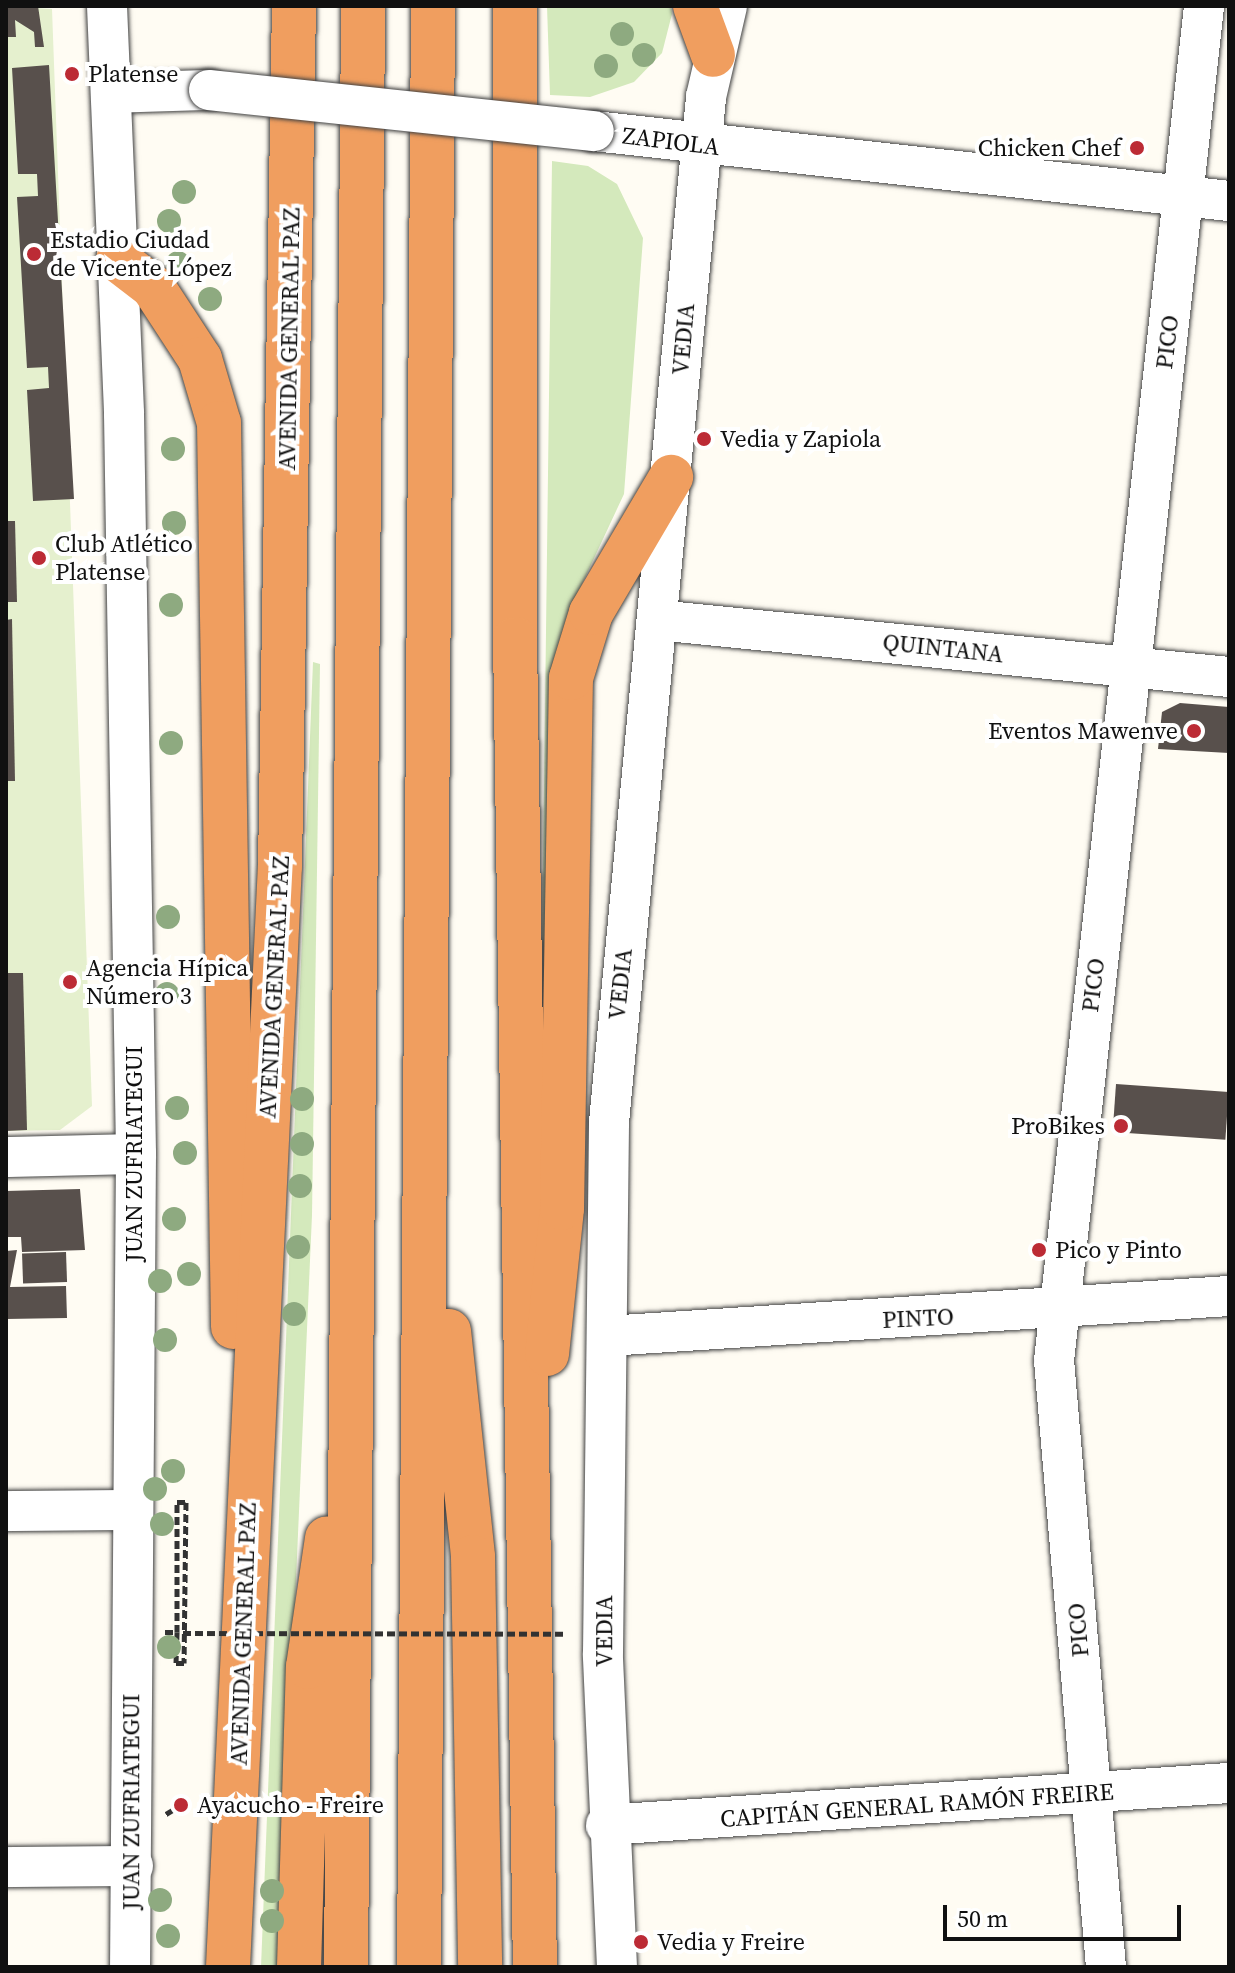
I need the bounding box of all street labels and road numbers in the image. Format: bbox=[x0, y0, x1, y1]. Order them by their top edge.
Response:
street label: ZAPIOLA bbox=[621, 121, 721, 161]
street label: AVENIDA GENERAL PAZ bbox=[272, 207, 306, 471]
street label: VEDIA bbox=[666, 302, 700, 376]
street label: PICO bbox=[1149, 313, 1185, 371]
street label: QUINTANA bbox=[881, 627, 1005, 669]
street label: AVENIDA GENERAL PAZ bbox=[253, 855, 295, 1119]
street label: VEDIA bbox=[602, 947, 638, 1021]
street label: PICO bbox=[1075, 956, 1111, 1014]
street label: JUAN ZUFRIATEGUI bbox=[120, 1046, 148, 1262]
street label: PINTO bbox=[881, 1302, 955, 1334]
street label: AVENIDA GENERAL PAZ bbox=[224, 1502, 262, 1766]
street label: VEDIA bbox=[590, 1595, 618, 1667]
street label: PICO bbox=[1061, 1602, 1095, 1658]
street label: JUAN ZUFRIATEGUI bbox=[117, 1694, 145, 1910]
street label: CAPITÁN GENERAL RAMÓN FREIRE bbox=[719, 1777, 1115, 1833]

